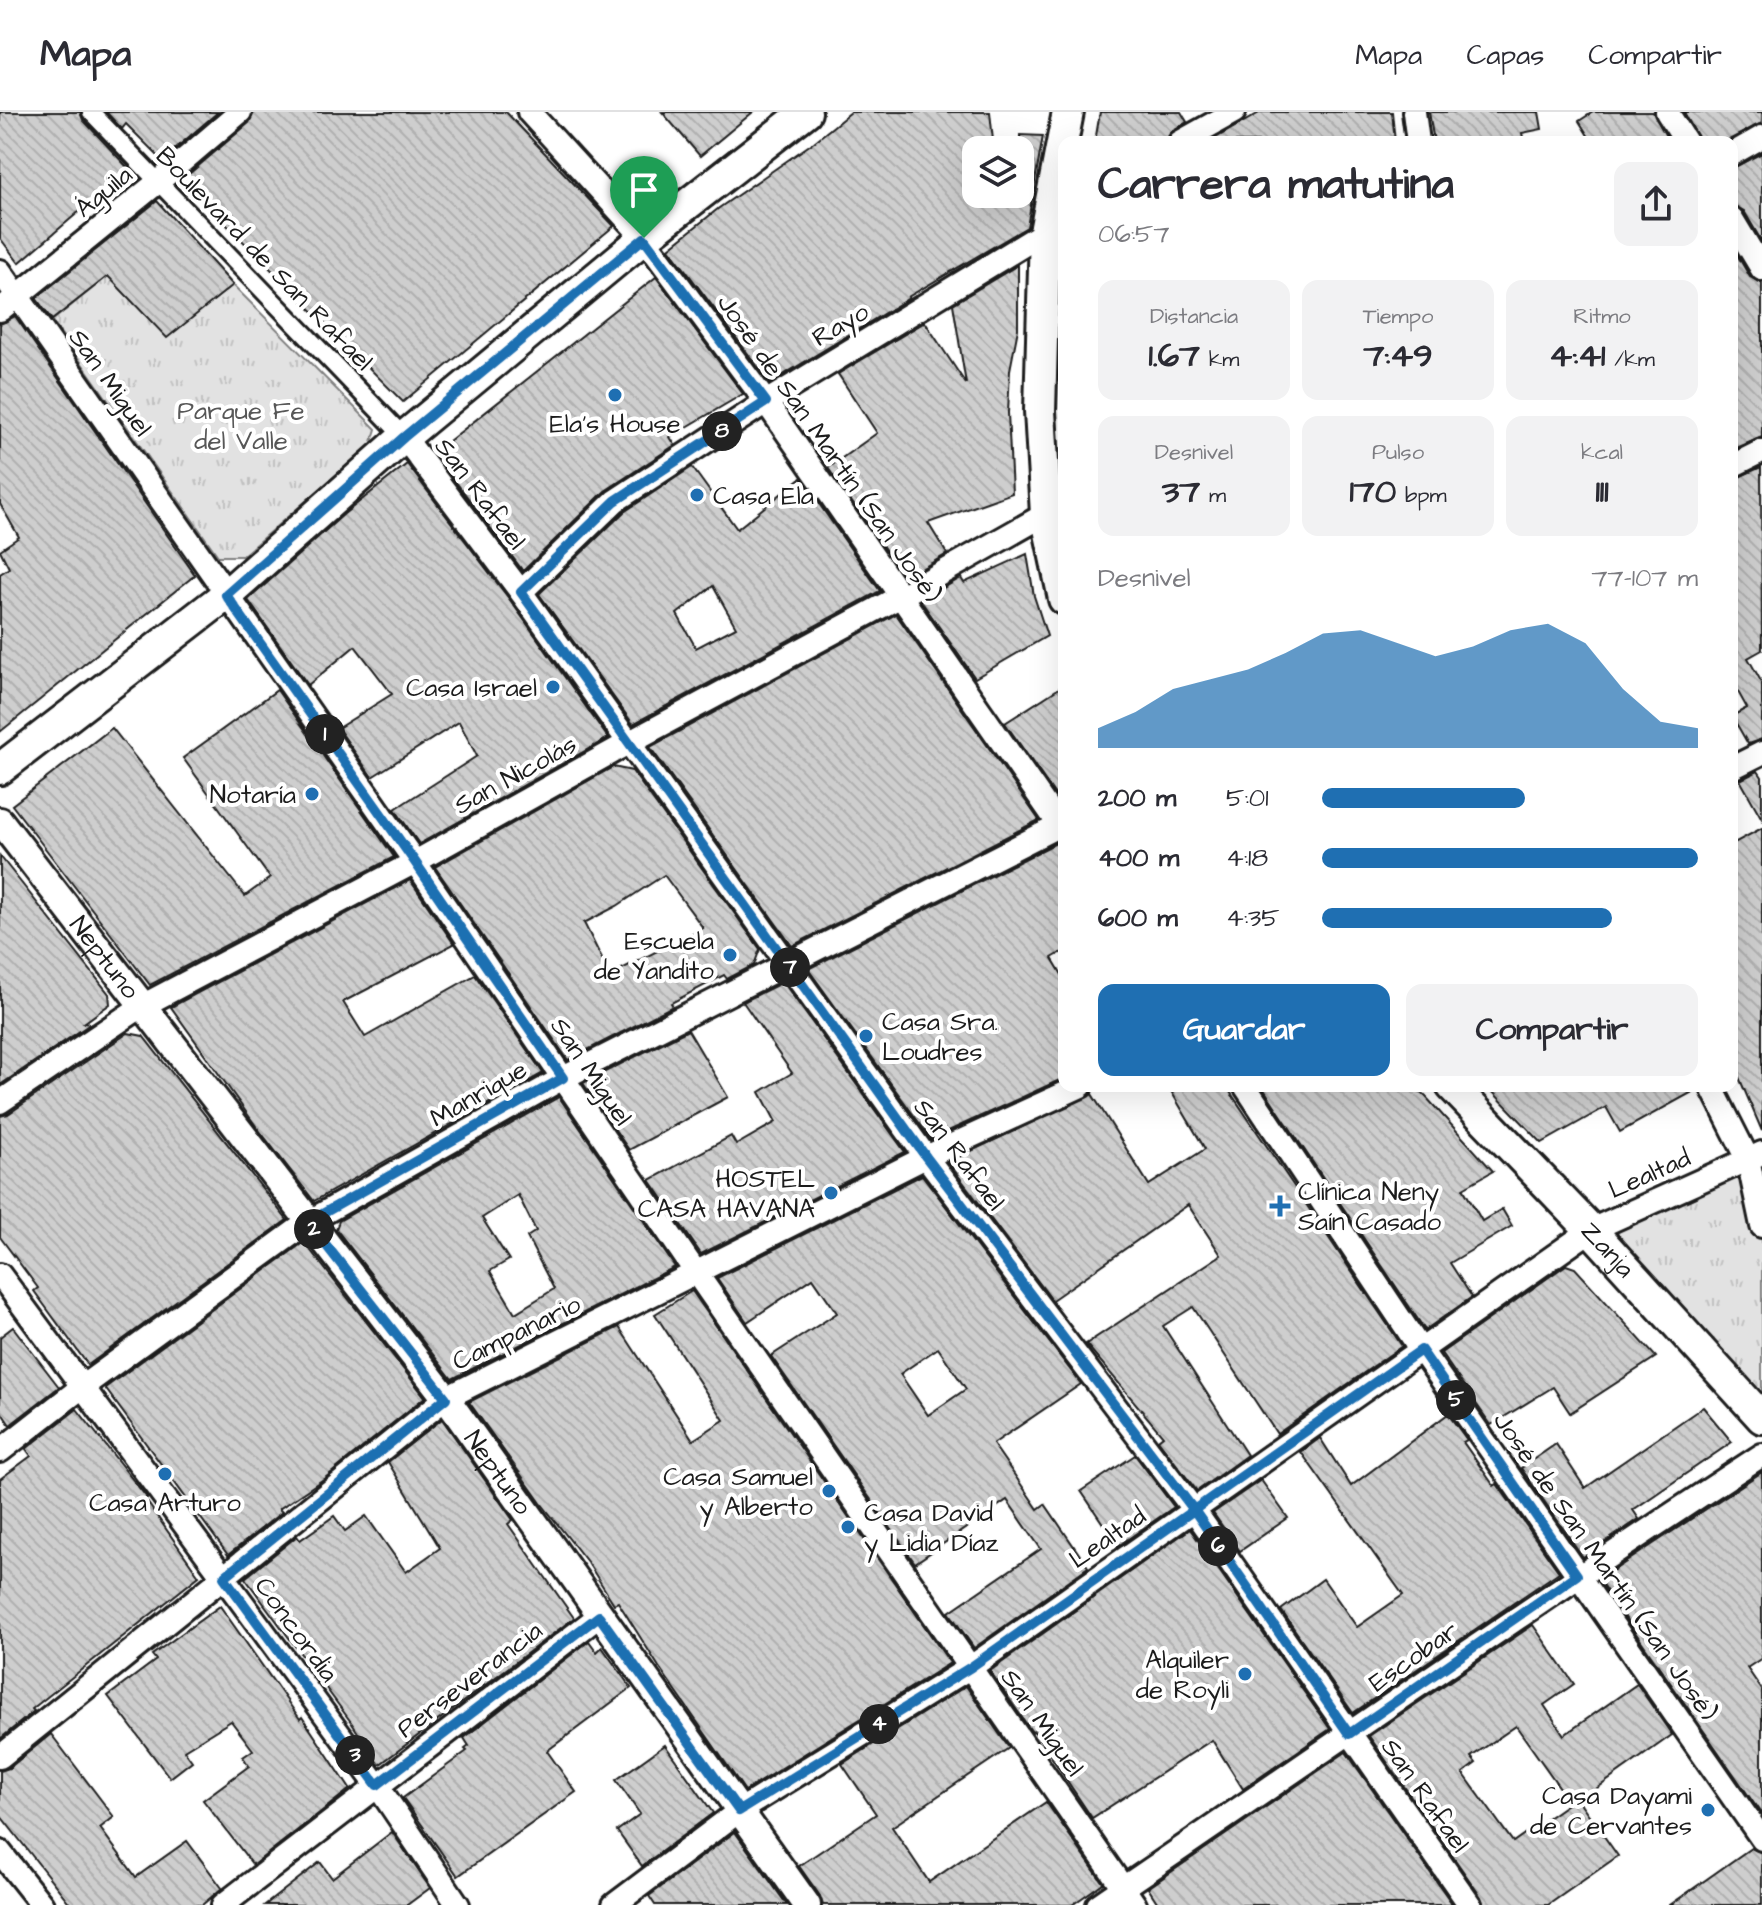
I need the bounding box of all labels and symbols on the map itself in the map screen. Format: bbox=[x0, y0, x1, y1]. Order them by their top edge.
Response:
street label: Boulevard de San Rafael bbox=[147, 139, 381, 379]
pin bbox=[610, 156, 678, 238]
street label: Águila bbox=[67, 157, 141, 228]
street label: José de San Martín (San José) bbox=[708, 287, 950, 610]
street label: Rayo bbox=[805, 294, 877, 358]
street label: San Miguel bbox=[58, 322, 160, 445]
marker: Ela's House bbox=[606, 386, 624, 404]
park label: Parque Fe del Valle bbox=[177, 393, 305, 459]
place label: Ela's House bbox=[549, 406, 681, 442]
pin: 8 bbox=[702, 411, 742, 451]
street label: San Rafael bbox=[426, 430, 534, 557]
place label: Casa Ela bbox=[713, 478, 814, 514]
marker: Casa Ela bbox=[688, 486, 706, 504]
place label: Casa Israel bbox=[406, 670, 537, 706]
marker: Casa Israel bbox=[544, 678, 562, 696]
pin: 1 bbox=[305, 714, 345, 754]
street label: San Nicolás bbox=[448, 726, 583, 823]
place label: Notaría bbox=[210, 777, 296, 813]
marker: Notaría bbox=[303, 785, 321, 803]
street label: Neptuno bbox=[61, 909, 148, 1007]
place label: Escuela de Yandito bbox=[594, 923, 714, 989]
marker: Escuela de Yandito bbox=[721, 946, 739, 964]
pin: 7 bbox=[770, 947, 810, 987]
place label: Casa Sra. Loudres bbox=[882, 1004, 998, 1070]
street label: San Miguel bbox=[540, 1010, 641, 1134]
marker: Casa Sra. Loudres bbox=[857, 1027, 875, 1045]
street label: Manrique bbox=[423, 1052, 534, 1136]
street label: San Rafael bbox=[905, 1091, 1013, 1218]
street label: Lealtad bbox=[1603, 1140, 1696, 1208]
place label: HOSTEL CASA HAVANA bbox=[638, 1161, 815, 1227]
place label: Clínica Neny Saín Casado bbox=[1298, 1174, 1442, 1240]
marker: HOSTEL CASA HAVANA bbox=[822, 1184, 840, 1202]
marker: Clínica Neny Saín Casado bbox=[1269, 1195, 1291, 1217]
pin: 2 bbox=[294, 1209, 334, 1249]
street label: Zanja bbox=[1573, 1214, 1643, 1286]
street label: Campanario bbox=[446, 1286, 587, 1379]
pin: 5 bbox=[1436, 1380, 1476, 1420]
street label: José de San Martín (San José) bbox=[1484, 1405, 1726, 1728]
street label: Neptuno bbox=[455, 1423, 541, 1522]
place label: Casa Samuel y Alberto bbox=[663, 1459, 813, 1527]
marker: Casa Arturo bbox=[156, 1465, 174, 1483]
marker: Casa Samuel y Alberto bbox=[820, 1482, 838, 1500]
place label: Casa Arturo bbox=[89, 1485, 241, 1521]
place label: Casa David y Lidia Díaz bbox=[864, 1495, 999, 1563]
street label: Lealtad bbox=[1062, 1498, 1153, 1577]
marker: Casa David y Lidia Díaz bbox=[839, 1518, 857, 1536]
pin: 6 bbox=[1198, 1526, 1238, 1566]
street label: Concordia bbox=[246, 1570, 347, 1689]
street label: Perseverancia bbox=[389, 1613, 550, 1746]
street label: Escobar bbox=[1362, 1613, 1466, 1701]
place label: Alquiler de Royli bbox=[1136, 1642, 1229, 1710]
street label: San Miguel bbox=[990, 1662, 1092, 1785]
marker: Alquiler de Royli bbox=[1236, 1665, 1254, 1683]
pin: 4 bbox=[859, 1704, 899, 1744]
street label: San Rafael bbox=[1373, 1731, 1478, 1860]
pin: 3 bbox=[335, 1735, 375, 1775]
place label: Casa Dayami de Cervantes bbox=[1530, 1778, 1692, 1844]
marker: Casa Dayami de Cervantes bbox=[1699, 1801, 1717, 1819]

